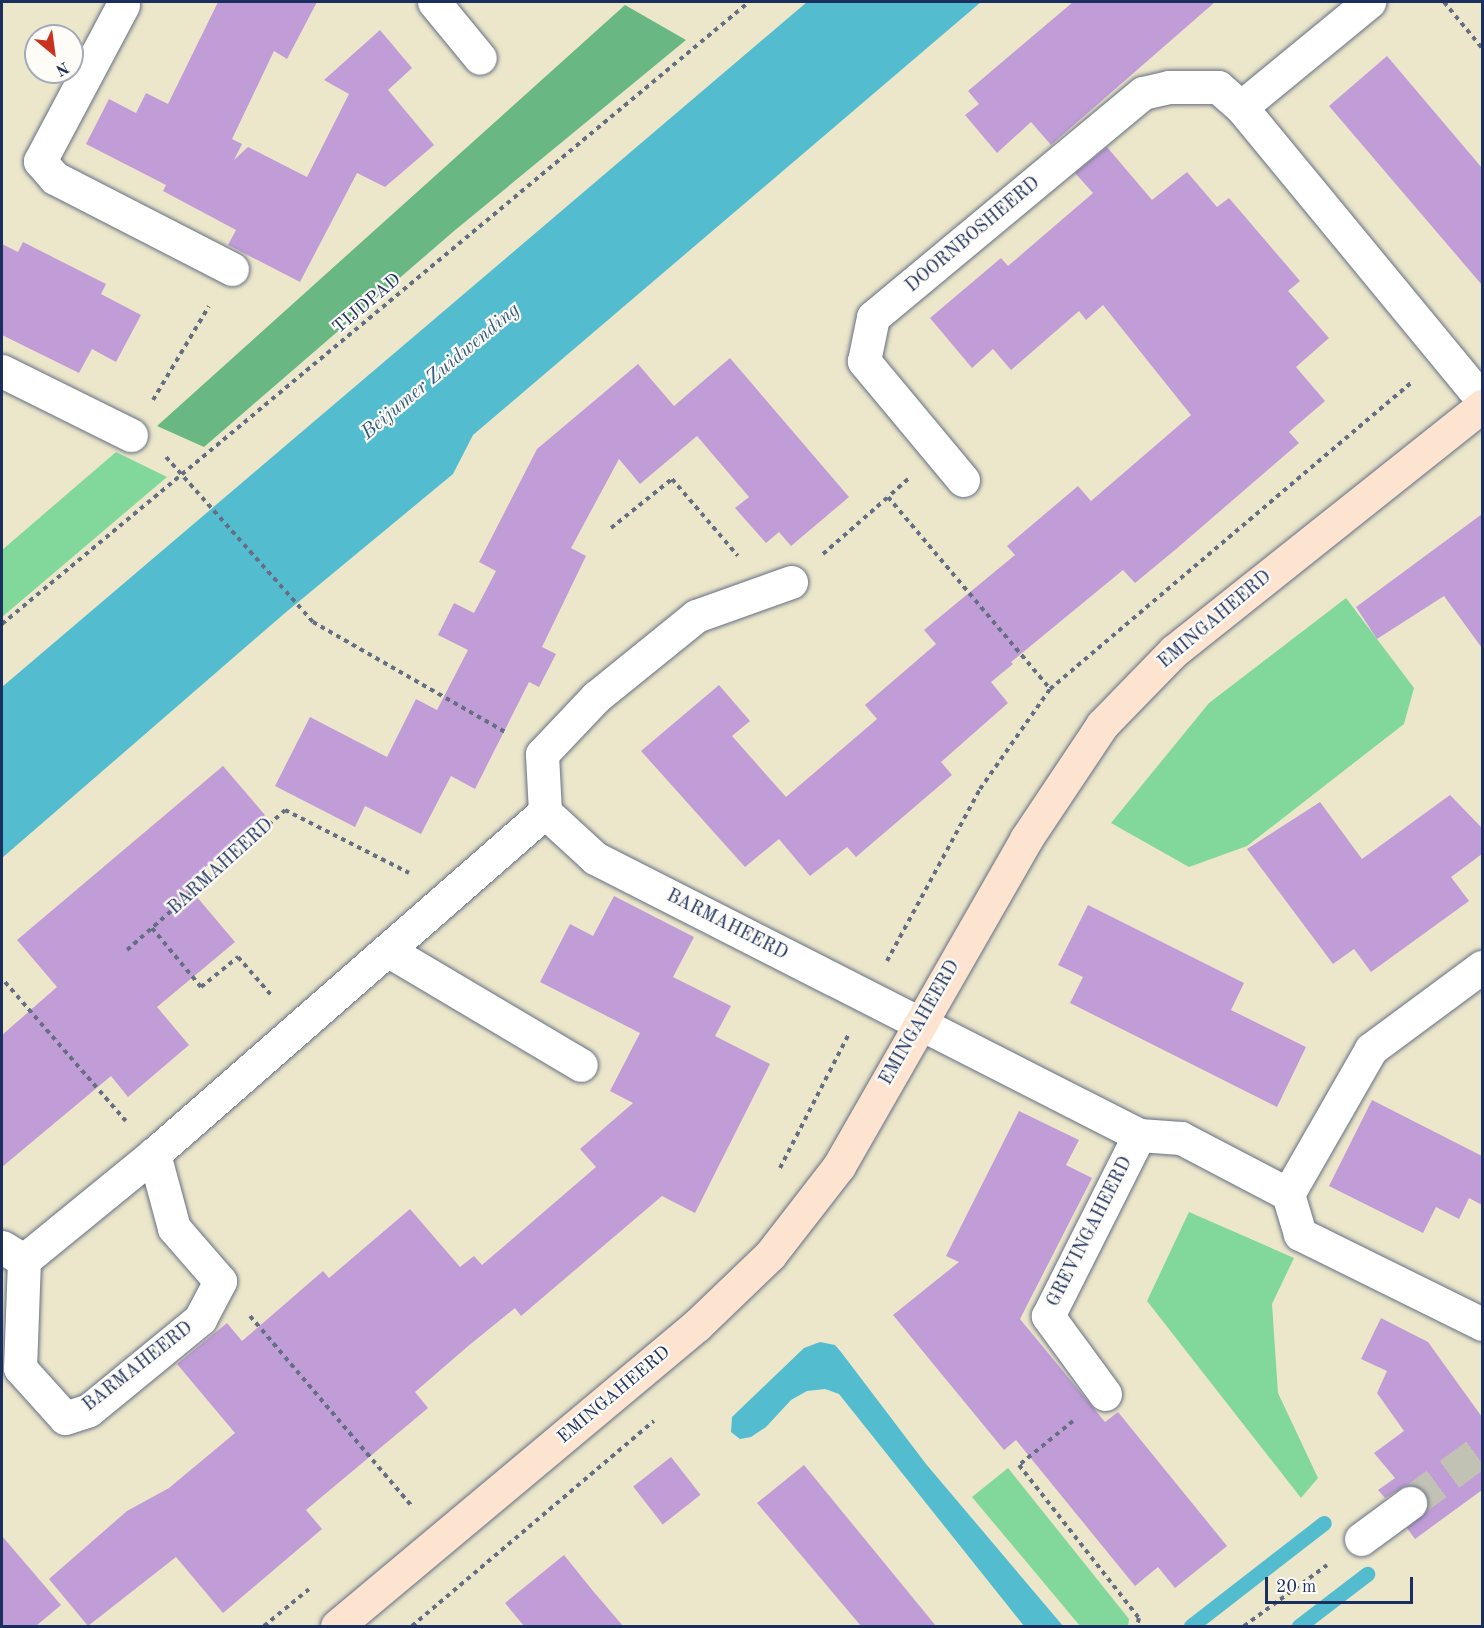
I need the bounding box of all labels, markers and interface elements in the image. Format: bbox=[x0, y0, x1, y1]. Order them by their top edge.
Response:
north arrow bbox=[24, 24, 84, 84]
text: N bbox=[53, 58, 71, 78]
street label: DOORNBOSHEERD bbox=[902, 173, 1044, 297]
street label: TIJDPAD bbox=[328, 269, 406, 339]
water label: Beijumer Zuidwending bbox=[357, 299, 525, 445]
street label: EMINGAHEERD bbox=[1154, 567, 1276, 673]
street label: BARMAHEERD bbox=[164, 814, 278, 920]
street label: BARMAHEERD bbox=[663, 885, 791, 965]
street label: EMINGAHEERD bbox=[876, 957, 964, 1089]
street label: GREVINGAHEERD bbox=[1043, 1153, 1137, 1311]
street label: BARMAHEERD bbox=[79, 1318, 197, 1416]
street label: EMINGAHEERD bbox=[553, 1342, 675, 1448]
scale bar bbox=[1268, 1565, 1416, 1603]
text: 20 m bbox=[1276, 1578, 1316, 1596]

